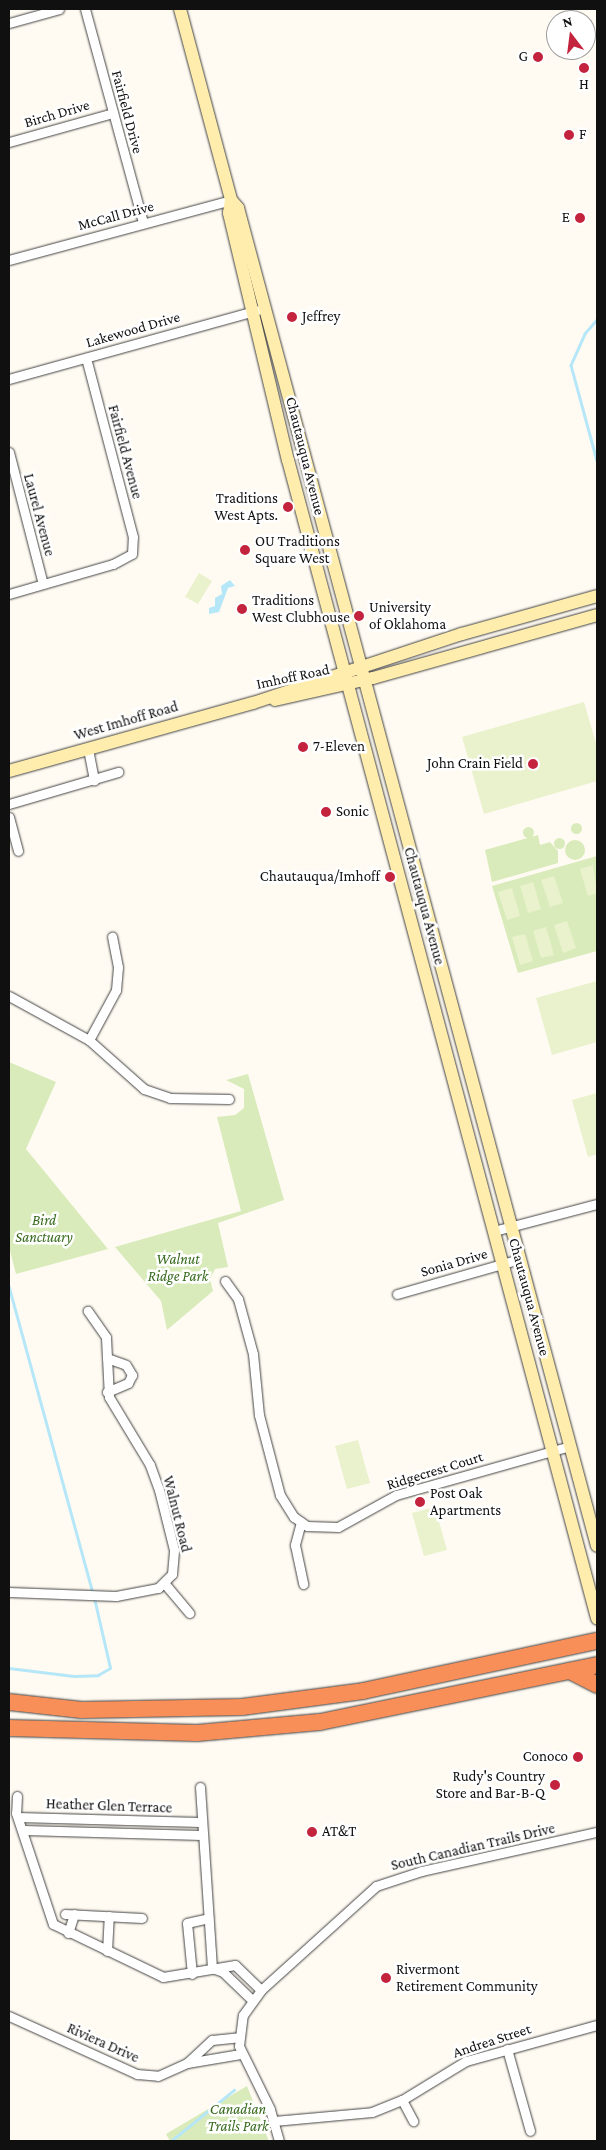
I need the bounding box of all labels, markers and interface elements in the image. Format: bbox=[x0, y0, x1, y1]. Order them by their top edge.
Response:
north arrow bbox=[546, 10, 596, 60]
text: N bbox=[561, 13, 574, 30]
place label: G bbox=[519, 48, 528, 66]
marker: G bbox=[532, 51, 544, 63]
marker: H bbox=[578, 62, 590, 74]
street label: Fairfield Drive bbox=[107, 69, 147, 155]
place label: H bbox=[579, 76, 589, 94]
street label: Birch Drive bbox=[22, 96, 92, 132]
place label: F bbox=[579, 126, 586, 144]
marker: F bbox=[563, 129, 575, 141]
street label: McCall Drive bbox=[76, 197, 156, 235]
place label: E bbox=[562, 209, 570, 227]
marker: E bbox=[574, 212, 586, 224]
street label: Lakewood Drive bbox=[84, 308, 182, 352]
place label: Jeffrey bbox=[302, 308, 340, 326]
marker: Jeffrey bbox=[286, 311, 298, 323]
street label: Chautauqua Avenue bbox=[282, 395, 328, 517]
street label: Fairfield Avenue bbox=[104, 403, 146, 501]
street label: Laurel Avenue bbox=[19, 472, 59, 558]
place label: Traditions West Apts. bbox=[214, 489, 278, 524]
marker: Traditions West Apts. bbox=[282, 501, 294, 513]
place label: OU Traditions Square West bbox=[255, 532, 340, 567]
marker: OU Traditions Square West bbox=[239, 544, 251, 556]
place label: Traditions West Clubhouse bbox=[252, 591, 350, 626]
place label: University of Oklahoma bbox=[369, 598, 446, 633]
marker: Traditions West Clubhouse bbox=[236, 603, 248, 615]
marker: University of Oklahoma bbox=[353, 610, 365, 622]
street label: Imhoff Road bbox=[255, 660, 331, 694]
street label: West Imhoff Road bbox=[72, 698, 180, 744]
place label: 7-Eleven bbox=[313, 738, 365, 756]
marker: 7-Eleven bbox=[297, 741, 309, 753]
place label: John Crain Field bbox=[427, 755, 523, 773]
marker: John Crain Field bbox=[527, 758, 539, 770]
place label: Sonic bbox=[336, 803, 369, 821]
marker: Sonic bbox=[320, 806, 332, 818]
street label: Chautauqua Avenue bbox=[400, 845, 448, 967]
place label: Chautauqua/Imhoff bbox=[260, 868, 380, 886]
marker: Chautauqua/Imhoff bbox=[384, 871, 396, 883]
park label: Bird Sanctuary bbox=[15, 1211, 73, 1246]
street label: Chautauqua Avenue bbox=[505, 1236, 553, 1358]
street label: Sonia Drive bbox=[418, 1245, 490, 1281]
park label: Walnut Ridge Park bbox=[148, 1250, 208, 1285]
street label: Ridgecrest Court bbox=[385, 1448, 485, 1494]
street label: Walnut Road bbox=[159, 1474, 195, 1554]
place label: Post Oak Apartments bbox=[430, 1484, 501, 1519]
marker: Post Oak Apartments bbox=[414, 1496, 426, 1508]
place label: Conoco bbox=[523, 1748, 568, 1766]
marker: Conoco bbox=[572, 1751, 584, 1763]
place label: Rudy's Country Store and Bar-B-Q bbox=[436, 1767, 545, 1802]
marker: Rudy's Country Store and Bar-B-Q bbox=[549, 1779, 561, 1791]
street label: Heather Glen Terrace bbox=[46, 1795, 172, 1817]
street label: South Canadian Trails Drive bbox=[389, 1819, 557, 1875]
place label: AT&T bbox=[322, 1823, 356, 1841]
marker: AT&T bbox=[306, 1826, 318, 1838]
place label: Rivermont Retirement Community bbox=[396, 1960, 538, 1995]
marker: Rivermont Retirement Community bbox=[380, 1972, 392, 1984]
street label: Riviera Drive bbox=[64, 2019, 142, 2067]
street label: Andrea Street bbox=[451, 2020, 533, 2062]
park label: Canadian Trails Park bbox=[207, 2100, 269, 2135]

